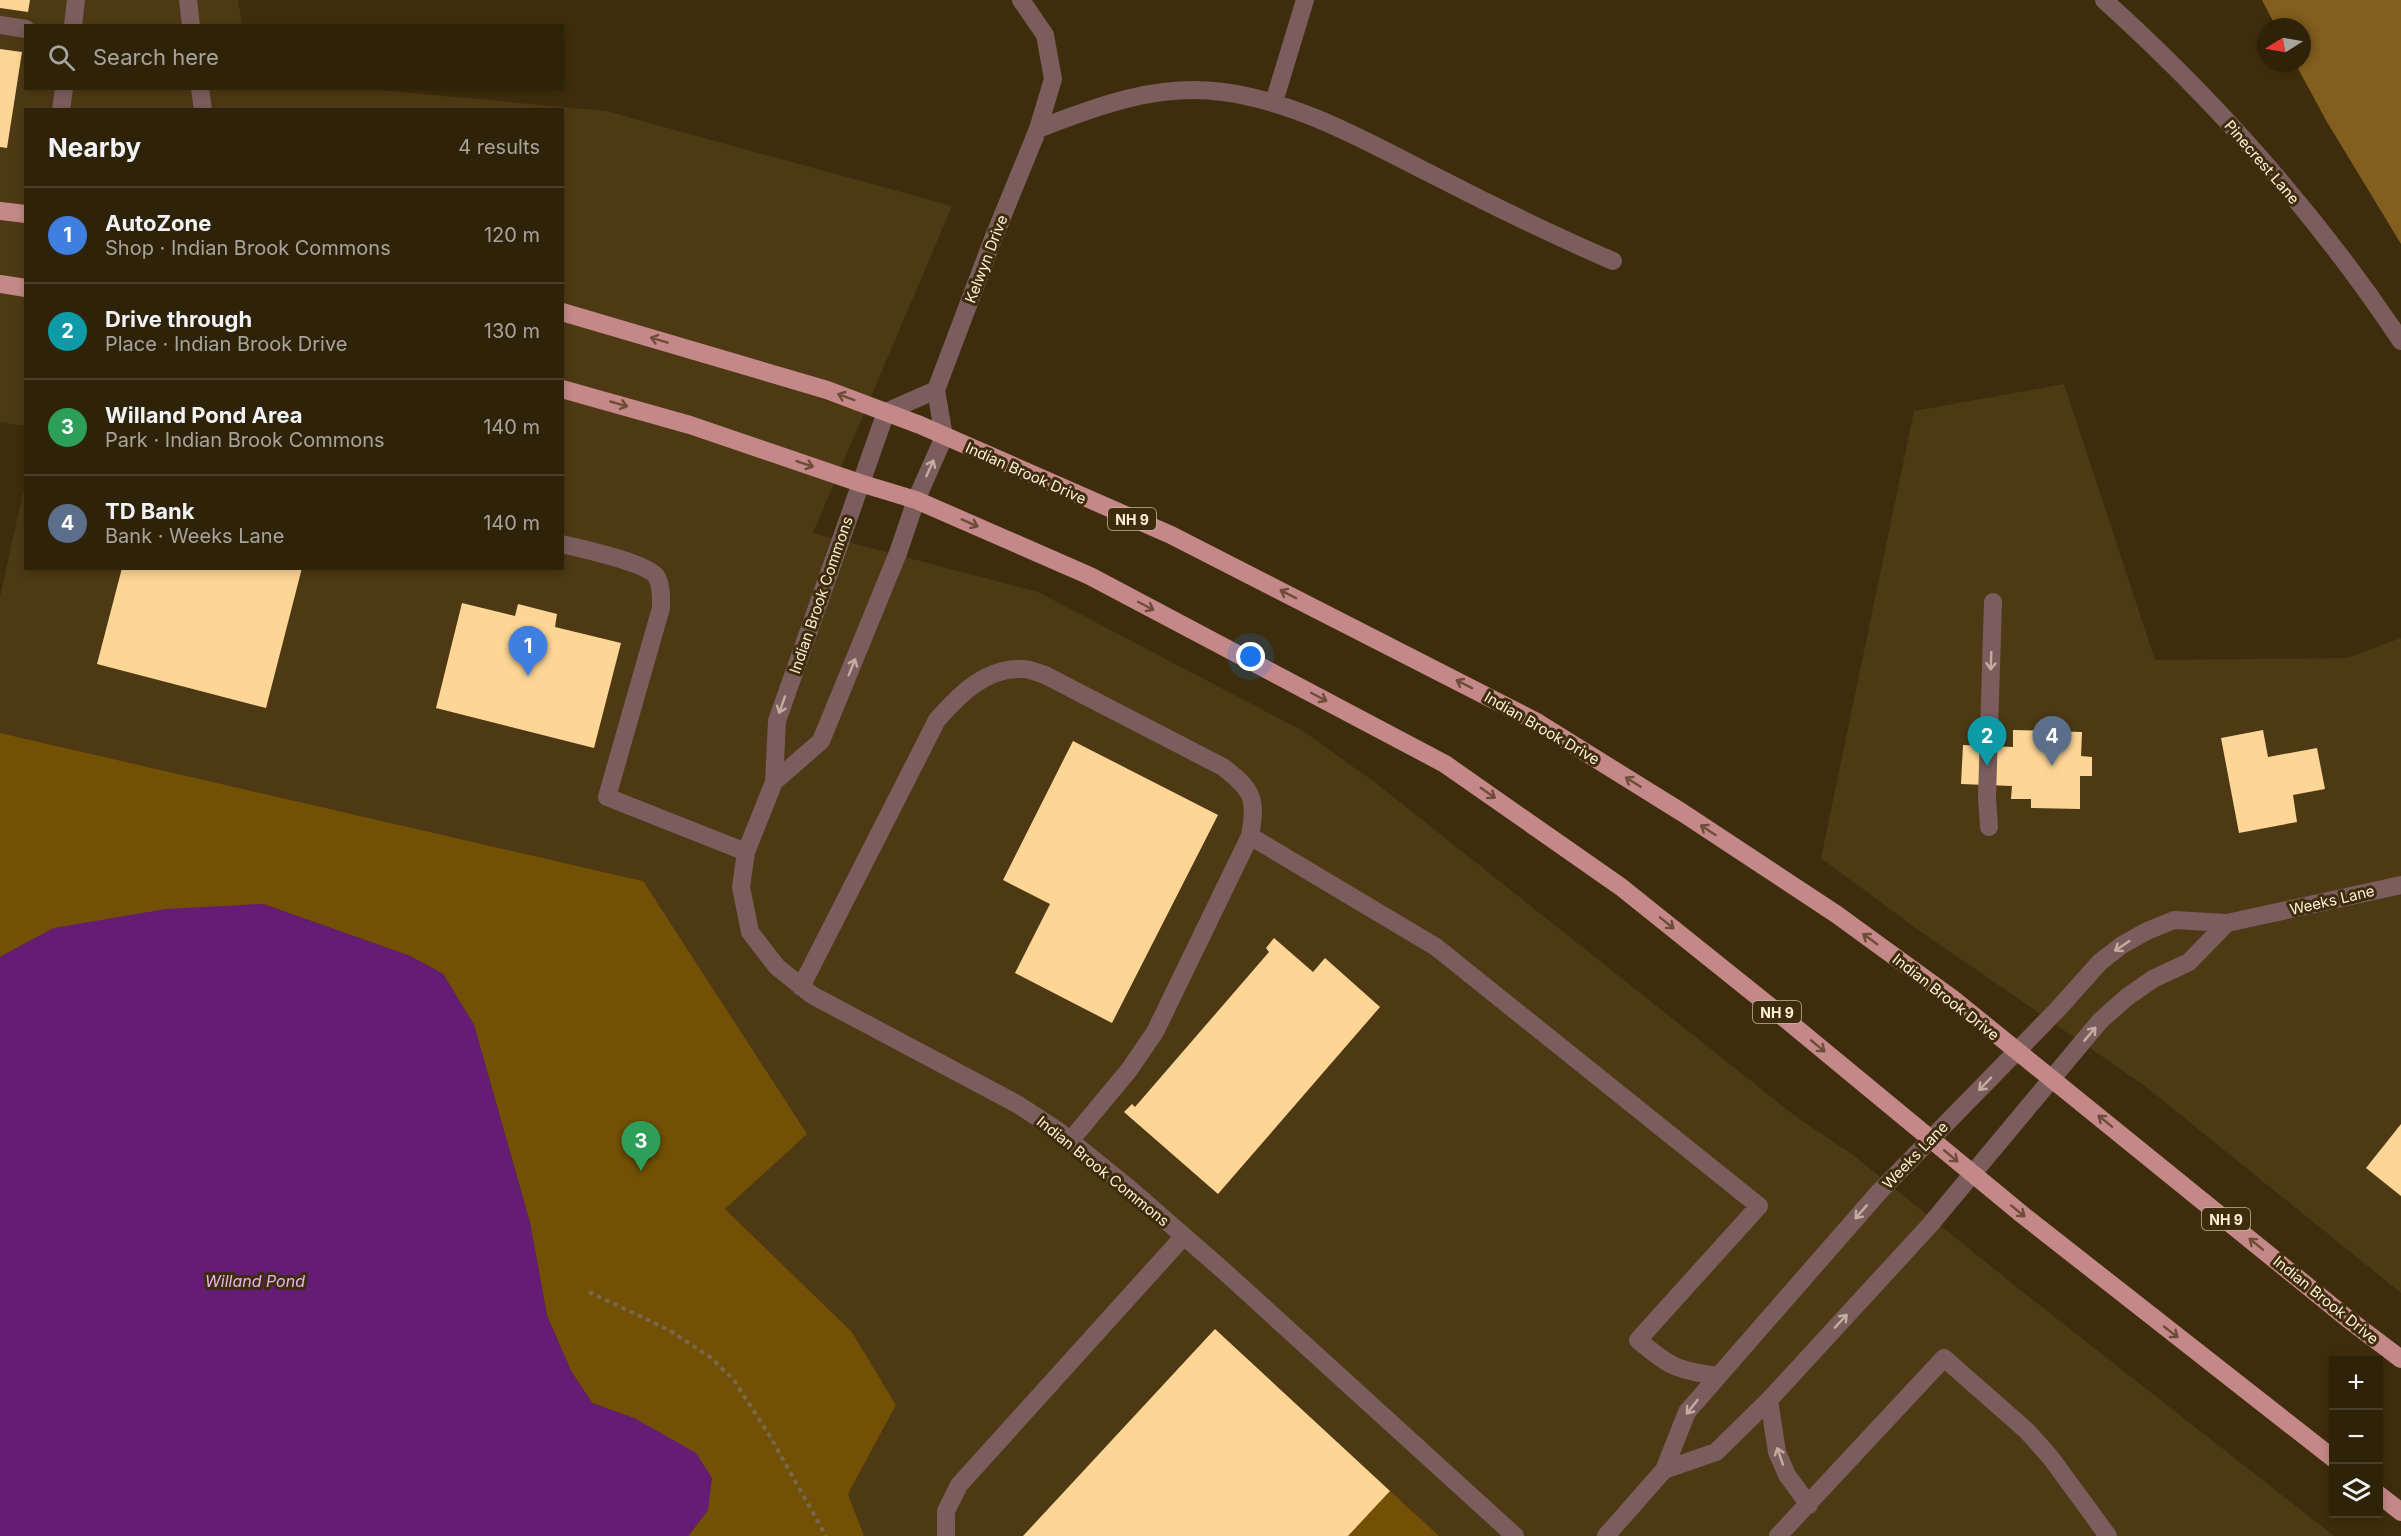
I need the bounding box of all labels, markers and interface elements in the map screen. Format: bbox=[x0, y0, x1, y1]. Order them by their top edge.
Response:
north arrow bbox=[2257, 18, 2311, 72]
search box bbox=[24, 24, 564, 90]
icon: search bbox=[45, 41, 78, 74]
text: Search here bbox=[93, 44, 219, 70]
street label: Pinecrest Lane bbox=[2220, 116, 2304, 208]
text: Nearby bbox=[48, 132, 141, 163]
text: 4 results bbox=[458, 135, 540, 159]
text: AutoZone bbox=[105, 210, 211, 236]
street label: Kelwyn Drive bbox=[960, 212, 1012, 306]
text: 1 bbox=[63, 223, 72, 247]
text: 120 m bbox=[484, 223, 540, 247]
text: Shop · Indian Brook Commons bbox=[105, 236, 391, 260]
text: Drive through bbox=[105, 306, 252, 332]
text: 2 bbox=[61, 319, 74, 343]
text: 130 m bbox=[484, 319, 540, 343]
text: Place · Indian Brook Drive bbox=[105, 332, 347, 356]
one-way arrow bbox=[650, 334, 669, 345]
one-way arrow bbox=[837, 391, 856, 402]
one-way arrow bbox=[609, 399, 628, 410]
text: Willand Pond Area bbox=[105, 402, 303, 428]
text: 3 bbox=[61, 415, 74, 439]
text: 140 m bbox=[483, 415, 540, 439]
text: Park · Indian Brook Commons bbox=[105, 428, 385, 452]
street label: Indian Brook Drive bbox=[963, 438, 1089, 508]
one-way arrow bbox=[795, 459, 814, 470]
one-way arrow bbox=[925, 460, 937, 478]
text: TD Bank bbox=[105, 498, 195, 524]
road number: NH 9 bbox=[1108, 508, 1156, 530]
text: 4 bbox=[61, 511, 74, 535]
text: 140 m bbox=[483, 511, 540, 535]
street label: Indian Brook Commons bbox=[785, 514, 857, 676]
one-way arrow bbox=[960, 518, 978, 530]
text: Bank · Weeks Lane bbox=[105, 524, 284, 548]
one-way arrow bbox=[1280, 588, 1298, 599]
one-way arrow bbox=[1137, 600, 1154, 612]
pin: 1 bbox=[508, 626, 548, 676]
your location bbox=[1236, 642, 1265, 671]
one-way arrow bbox=[1986, 650, 1997, 670]
one-way arrow bbox=[847, 658, 858, 677]
one-way arrow bbox=[1456, 678, 1474, 690]
street label: Indian Brook Drive bbox=[1481, 687, 1603, 769]
one-way arrow bbox=[1309, 692, 1327, 703]
one-way arrow bbox=[776, 695, 787, 714]
pin: 2 bbox=[1968, 716, 2006, 766]
pin: 4 bbox=[2032, 716, 2072, 766]
one-way arrow bbox=[1625, 776, 1642, 788]
one-way arrow bbox=[1479, 787, 1495, 799]
one-way arrow bbox=[1701, 824, 1717, 836]
street label: Weeks Lane bbox=[2288, 881, 2376, 919]
one-way arrow bbox=[1659, 917, 1675, 930]
one-way arrow bbox=[1863, 933, 1879, 945]
one-way arrow bbox=[2114, 940, 2130, 952]
street label: Indian Brook Drive bbox=[1889, 949, 2003, 1045]
road number: NH 9 bbox=[1753, 1001, 1801, 1023]
one-way arrow bbox=[2083, 1026, 2096, 1042]
one-way arrow bbox=[1810, 1039, 1825, 1053]
one-way arrow bbox=[1977, 1076, 1992, 1091]
street label: Indian Brook Commons bbox=[1033, 1112, 1173, 1230]
one-way arrow bbox=[2097, 1115, 2113, 1128]
street label: Weeks Lane bbox=[1878, 1117, 1952, 1193]
pin: 3 bbox=[622, 1122, 660, 1171]
one-way arrow bbox=[1943, 1150, 1959, 1163]
one-way arrow bbox=[1854, 1204, 1868, 1219]
one-way arrow bbox=[2009, 1204, 2025, 1217]
road number: NH 9 bbox=[2202, 1208, 2250, 1230]
one-way arrow bbox=[2249, 1238, 2265, 1251]
street label: Indian Brook Drive bbox=[2269, 1252, 2383, 1348]
water label: Willand Pond bbox=[205, 1271, 305, 1291]
one-way arrow bbox=[1834, 1314, 1848, 1329]
one-way arrow bbox=[2162, 1325, 2178, 1338]
map controls bbox=[2329, 1356, 2383, 1518]
button: + bbox=[2329, 1356, 2383, 1410]
one-way arrow bbox=[1686, 1398, 1699, 1414]
button: − bbox=[2329, 1410, 2383, 1464]
one-way arrow bbox=[1773, 1447, 1784, 1466]
button: layers bbox=[2329, 1464, 2383, 1518]

